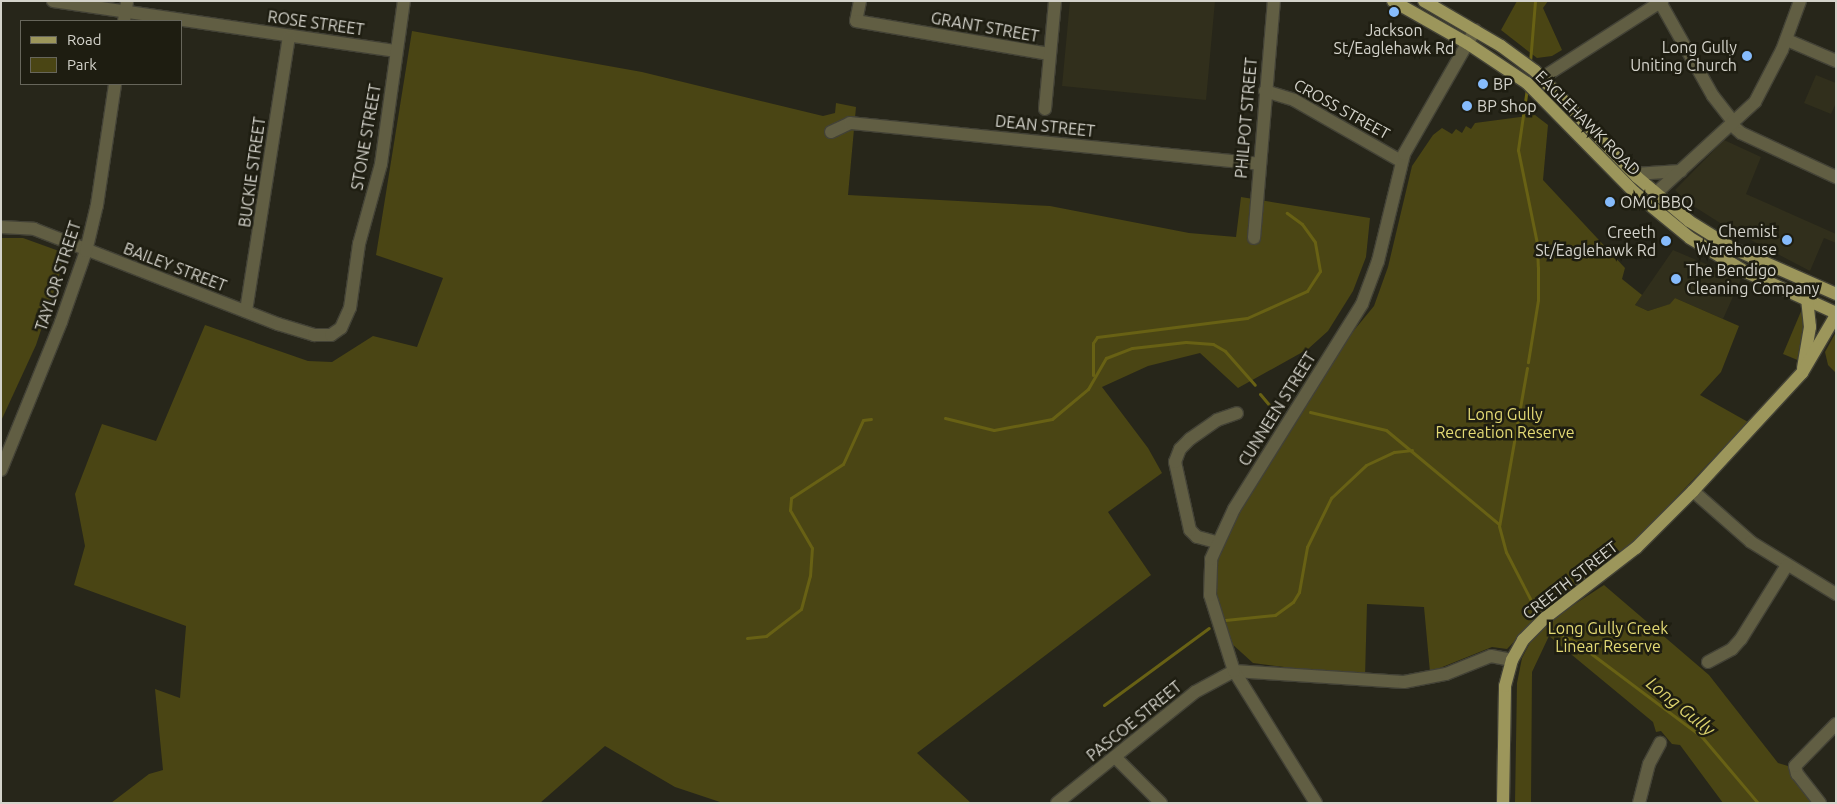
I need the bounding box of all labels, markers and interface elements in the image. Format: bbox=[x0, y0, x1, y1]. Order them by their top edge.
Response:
marker: Jackson St/Eaglehawk Rd bbox=[1388, 6, 1400, 18]
street label: ROSE STREET bbox=[266, 7, 366, 39]
street label: GRANT STREET bbox=[929, 8, 1041, 46]
legend bbox=[20, 20, 182, 85]
place label: Jackson St/Eaglehawk Rd bbox=[1334, 20, 1454, 58]
text: Road bbox=[67, 31, 102, 48]
place label: Long Gully Uniting Church bbox=[1630, 37, 1737, 75]
marker: Long Gully Uniting Church bbox=[1741, 50, 1753, 62]
text: Park bbox=[67, 56, 97, 73]
street label: PHILPOT STREET bbox=[1231, 57, 1261, 179]
street label: EAGLEHAWK ROAD bbox=[1531, 66, 1645, 180]
place label: BP bbox=[1493, 74, 1513, 94]
street label: CROSS STREET bbox=[1291, 75, 1393, 143]
marker: BP bbox=[1477, 78, 1489, 90]
street label: STONE STREET bbox=[347, 82, 385, 192]
place label: BP Shop bbox=[1477, 96, 1537, 116]
marker: BP Shop bbox=[1461, 100, 1473, 112]
street label: DEAN STREET bbox=[994, 111, 1096, 141]
street label: BUCKIE STREET bbox=[235, 115, 269, 229]
place label: OMG BBQ bbox=[1620, 192, 1693, 212]
marker: OMG BBQ bbox=[1604, 196, 1616, 208]
street label: TAYLOR STREET bbox=[31, 219, 85, 333]
place label: Chemist Warehouse bbox=[1696, 221, 1777, 259]
place label: Creeth St/Eaglehawk Rd bbox=[1535, 222, 1656, 260]
marker: Chemist Warehouse bbox=[1781, 234, 1793, 246]
marker: Creeth St/Eaglehawk Rd bbox=[1660, 235, 1672, 247]
street label: BAILEY STREET bbox=[121, 239, 229, 295]
place label: The Bendigo Cleaning Company bbox=[1686, 260, 1819, 298]
marker: The Bendigo Cleaning Company bbox=[1670, 273, 1682, 285]
street label: CUNNEEN STREET bbox=[1234, 348, 1320, 470]
park label: Long Gully Recreation Reserve bbox=[1435, 404, 1575, 442]
street label: CREETH STREET bbox=[1519, 537, 1621, 623]
park label: Long Gully Creek Linear Reserve bbox=[1548, 618, 1668, 656]
water label: Long Gully bbox=[1642, 672, 1720, 740]
street label: PASCOE STREET bbox=[1083, 677, 1185, 765]

